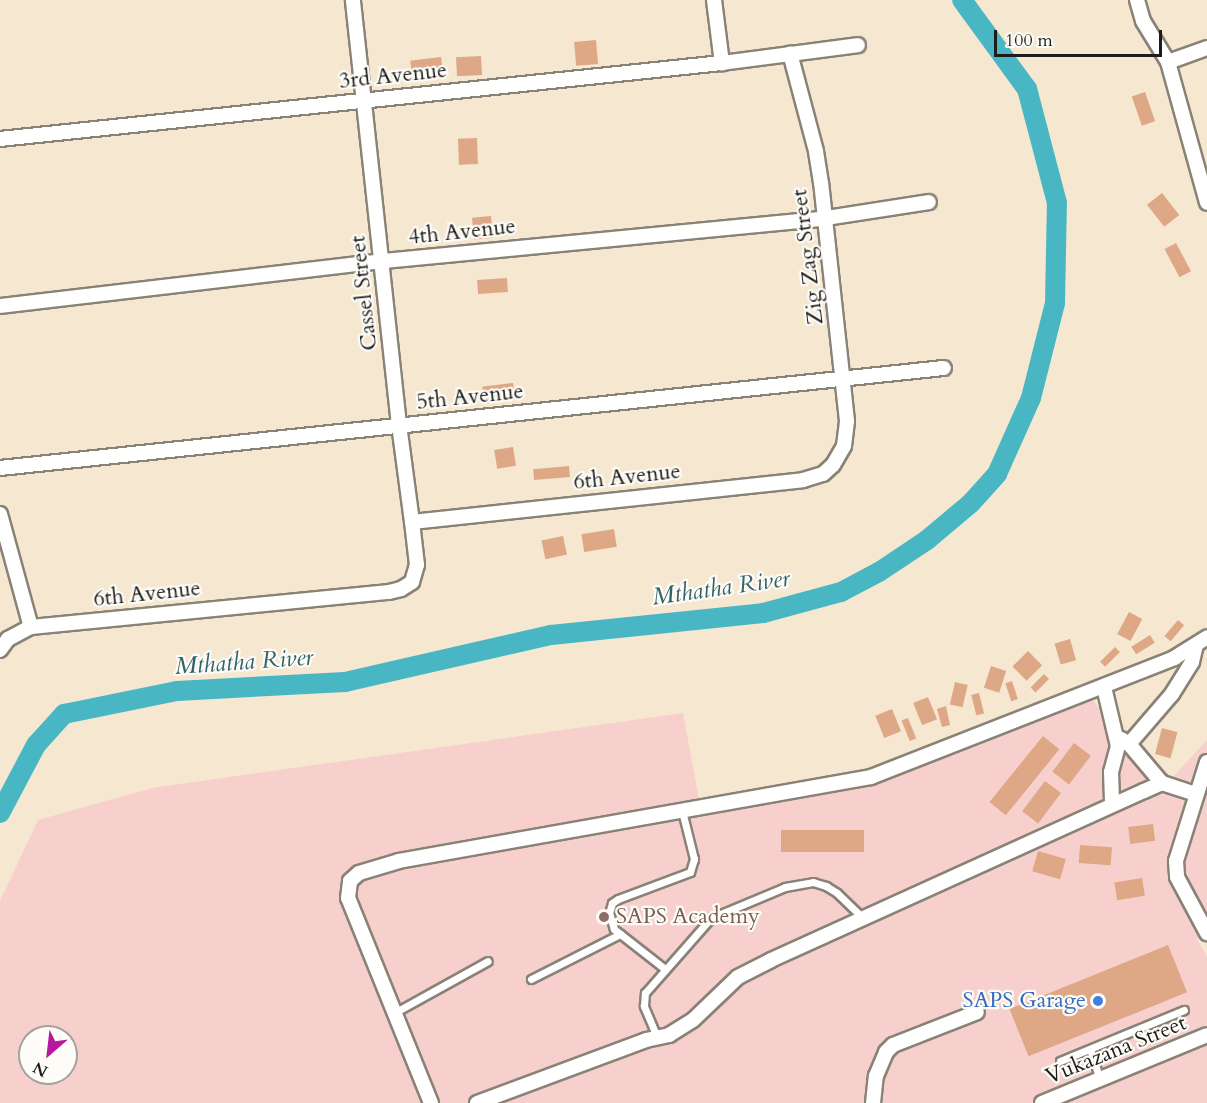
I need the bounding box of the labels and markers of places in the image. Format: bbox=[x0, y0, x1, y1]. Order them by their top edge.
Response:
place label: SAPS Academy bbox=[616, 904, 760, 930]
marker: SAPS Academy bbox=[597, 910, 611, 924]
place label: SAPS Garage bbox=[963, 988, 1086, 1014]
marker: SAPS Garage bbox=[1091, 994, 1105, 1008]

